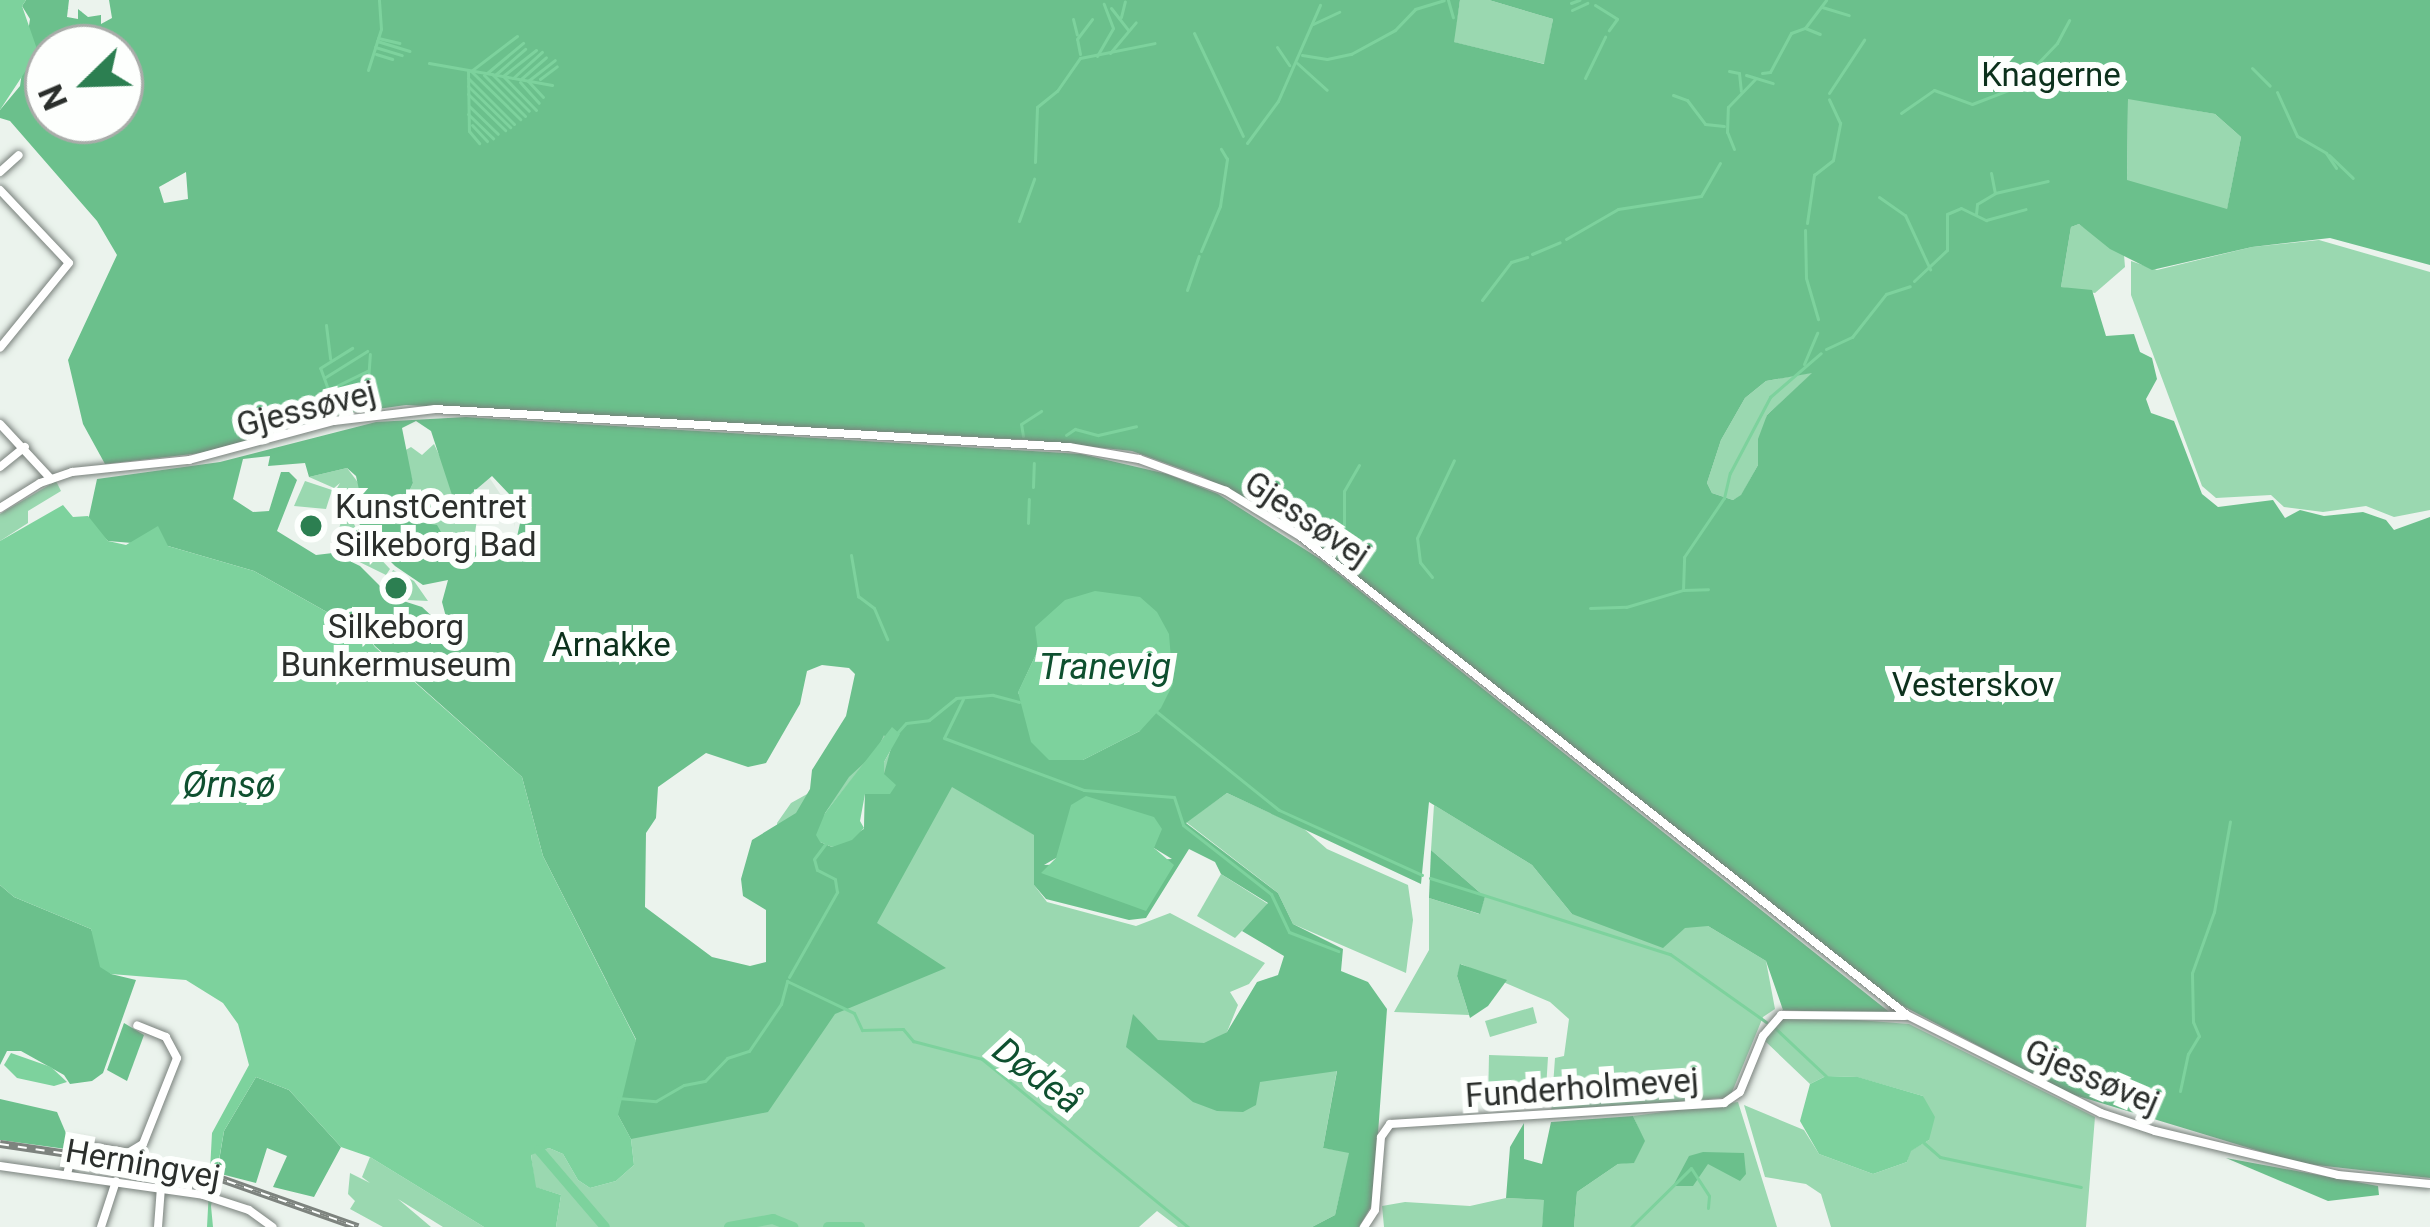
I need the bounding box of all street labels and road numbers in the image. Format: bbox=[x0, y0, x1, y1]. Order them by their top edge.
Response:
street label: Gjessøvej bbox=[232, 373, 380, 445]
street label: Gjessøvej bbox=[1237, 463, 1377, 575]
street label: Gjessøvej bbox=[2019, 1031, 2165, 1123]
street label: Funderholmevej bbox=[1464, 1060, 1700, 1116]
street label: Herningvej bbox=[63, 1131, 223, 1197]

